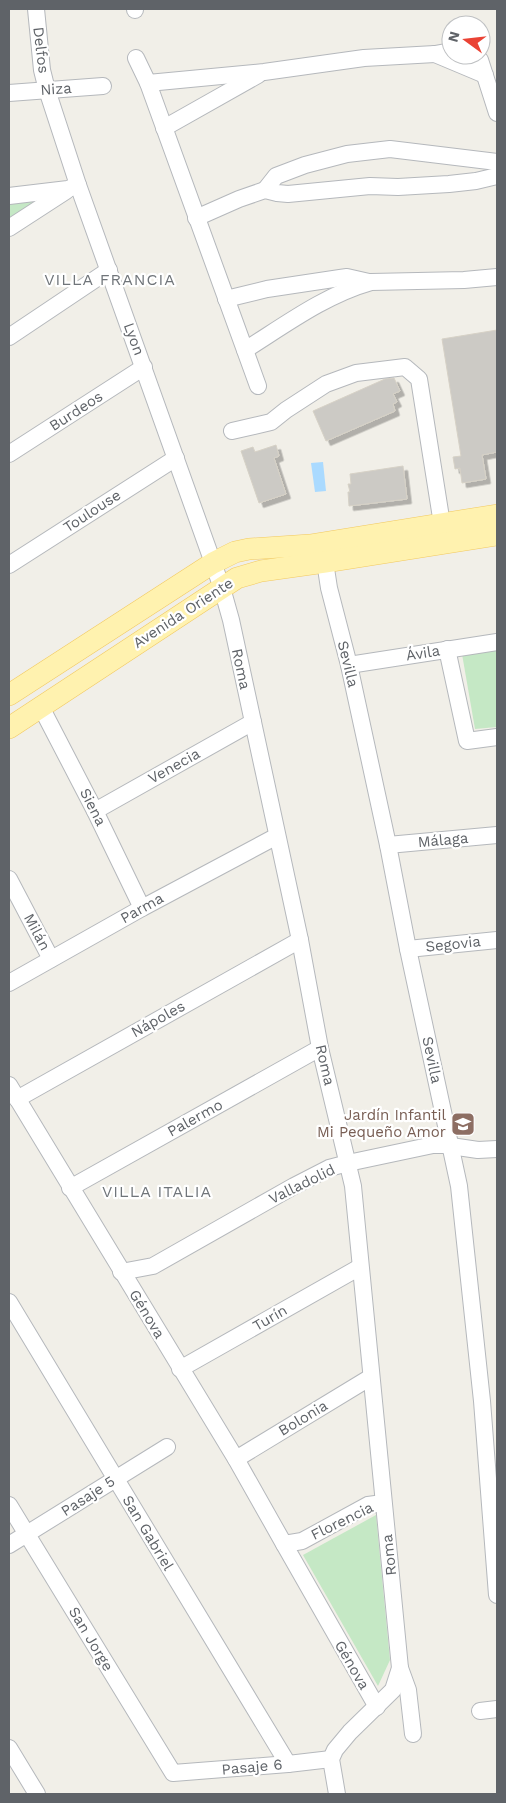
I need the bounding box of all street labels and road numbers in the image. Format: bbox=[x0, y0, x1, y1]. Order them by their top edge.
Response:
street label: Delfos bbox=[29, 26, 53, 74]
street label: Niza bbox=[40, 79, 73, 99]
street label: Lyon bbox=[120, 320, 148, 358]
street label: Burdeos bbox=[46, 387, 106, 435]
street label: Toulouse bbox=[60, 486, 124, 536]
street label: Avenida Oriente bbox=[130, 574, 236, 652]
street label: Sevilla bbox=[334, 639, 363, 690]
street label: Ávila bbox=[405, 641, 442, 665]
street label: Roma bbox=[228, 647, 254, 692]
street label: Venecia bbox=[145, 744, 204, 788]
street label: Siena bbox=[76, 785, 110, 829]
street label: Málaga bbox=[417, 829, 470, 851]
street label: Parma bbox=[117, 889, 167, 927]
street label: Milán bbox=[20, 910, 54, 954]
street label: Segovia bbox=[424, 932, 482, 956]
street label: Nápoles bbox=[128, 997, 188, 1041]
street label: Sevilla bbox=[418, 1035, 446, 1086]
street label: Roma bbox=[312, 1043, 339, 1088]
street label: Palermo bbox=[164, 1096, 226, 1140]
street label: Valladolid bbox=[266, 1160, 338, 1208]
street label: Génova bbox=[125, 1286, 169, 1342]
street label: Turín bbox=[250, 1301, 290, 1335]
street label: Bolonia bbox=[275, 1396, 331, 1440]
street label: Pasaje 5 bbox=[58, 1472, 118, 1520]
street label: San Gabriel bbox=[119, 1492, 178, 1574]
street label: Florencia bbox=[308, 1498, 377, 1544]
street label: Roma bbox=[378, 1533, 400, 1577]
street label: San Jorge bbox=[65, 1604, 117, 1674]
street label: Génova bbox=[331, 1637, 374, 1693]
street label: Pasaje 6 bbox=[221, 1755, 283, 1779]

